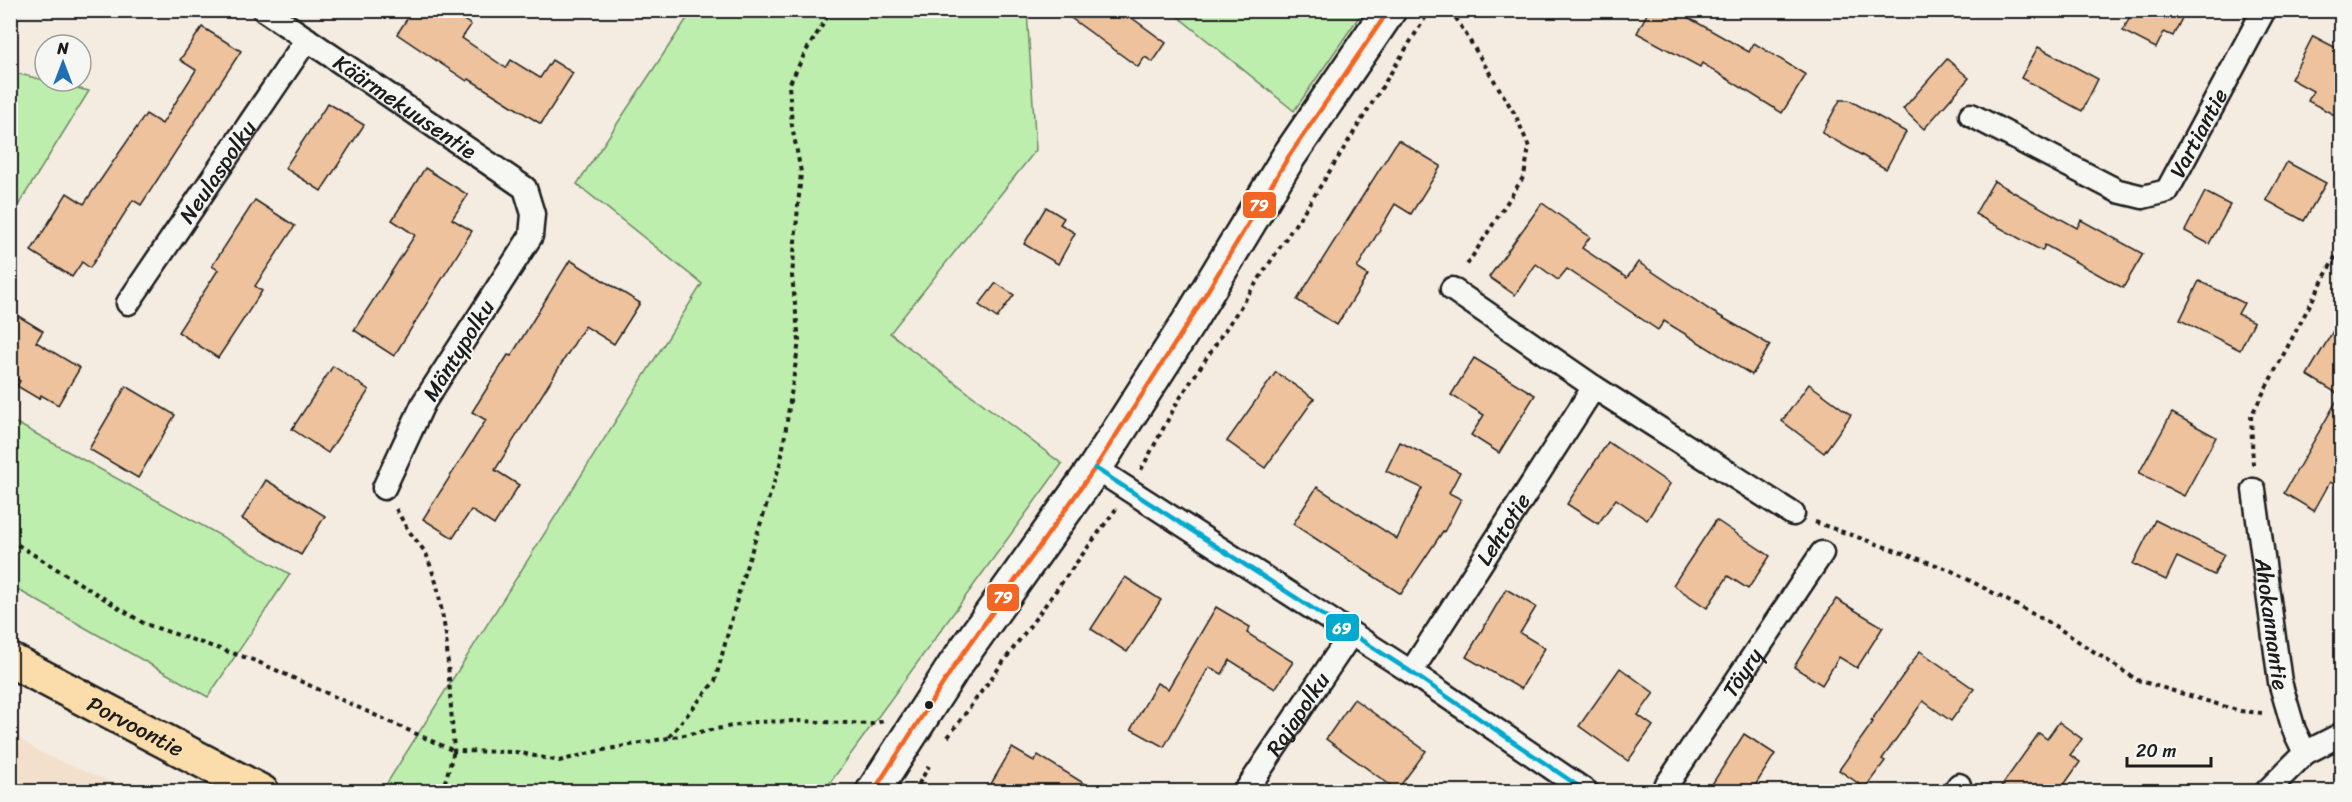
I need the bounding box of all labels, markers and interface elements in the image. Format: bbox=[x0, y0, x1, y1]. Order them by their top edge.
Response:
north arrow bbox=[33, 33, 93, 93]
text: N bbox=[56, 34, 69, 63]
street label: Käärmekuusentie bbox=[325, 44, 485, 170]
street label: Vartiantie bbox=[2158, 81, 2239, 185]
street label: Neulaspolku bbox=[168, 112, 267, 232]
line badge: 79 bbox=[1242, 191, 1277, 219]
text: 79 bbox=[1250, 191, 1269, 220]
street label: Mäntypolku bbox=[412, 291, 505, 409]
street label: Lehtotie bbox=[1465, 485, 1541, 573]
street label: Ahokannantie bbox=[2243, 554, 2300, 695]
line badge: 79 bbox=[986, 583, 1020, 612]
text: 79 bbox=[994, 583, 1013, 612]
line badge: 69 bbox=[1325, 613, 1360, 642]
text: 69 bbox=[1332, 614, 1352, 643]
street label: Töyry bbox=[1712, 639, 1774, 706]
street label: Rajapolku bbox=[1255, 664, 1341, 764]
street label: Porvoontie bbox=[80, 685, 191, 768]
unlabelled marker bbox=[923, 699, 935, 711]
scale bar bbox=[2127, 730, 2211, 768]
text: 20 m bbox=[2136, 735, 2176, 767]

